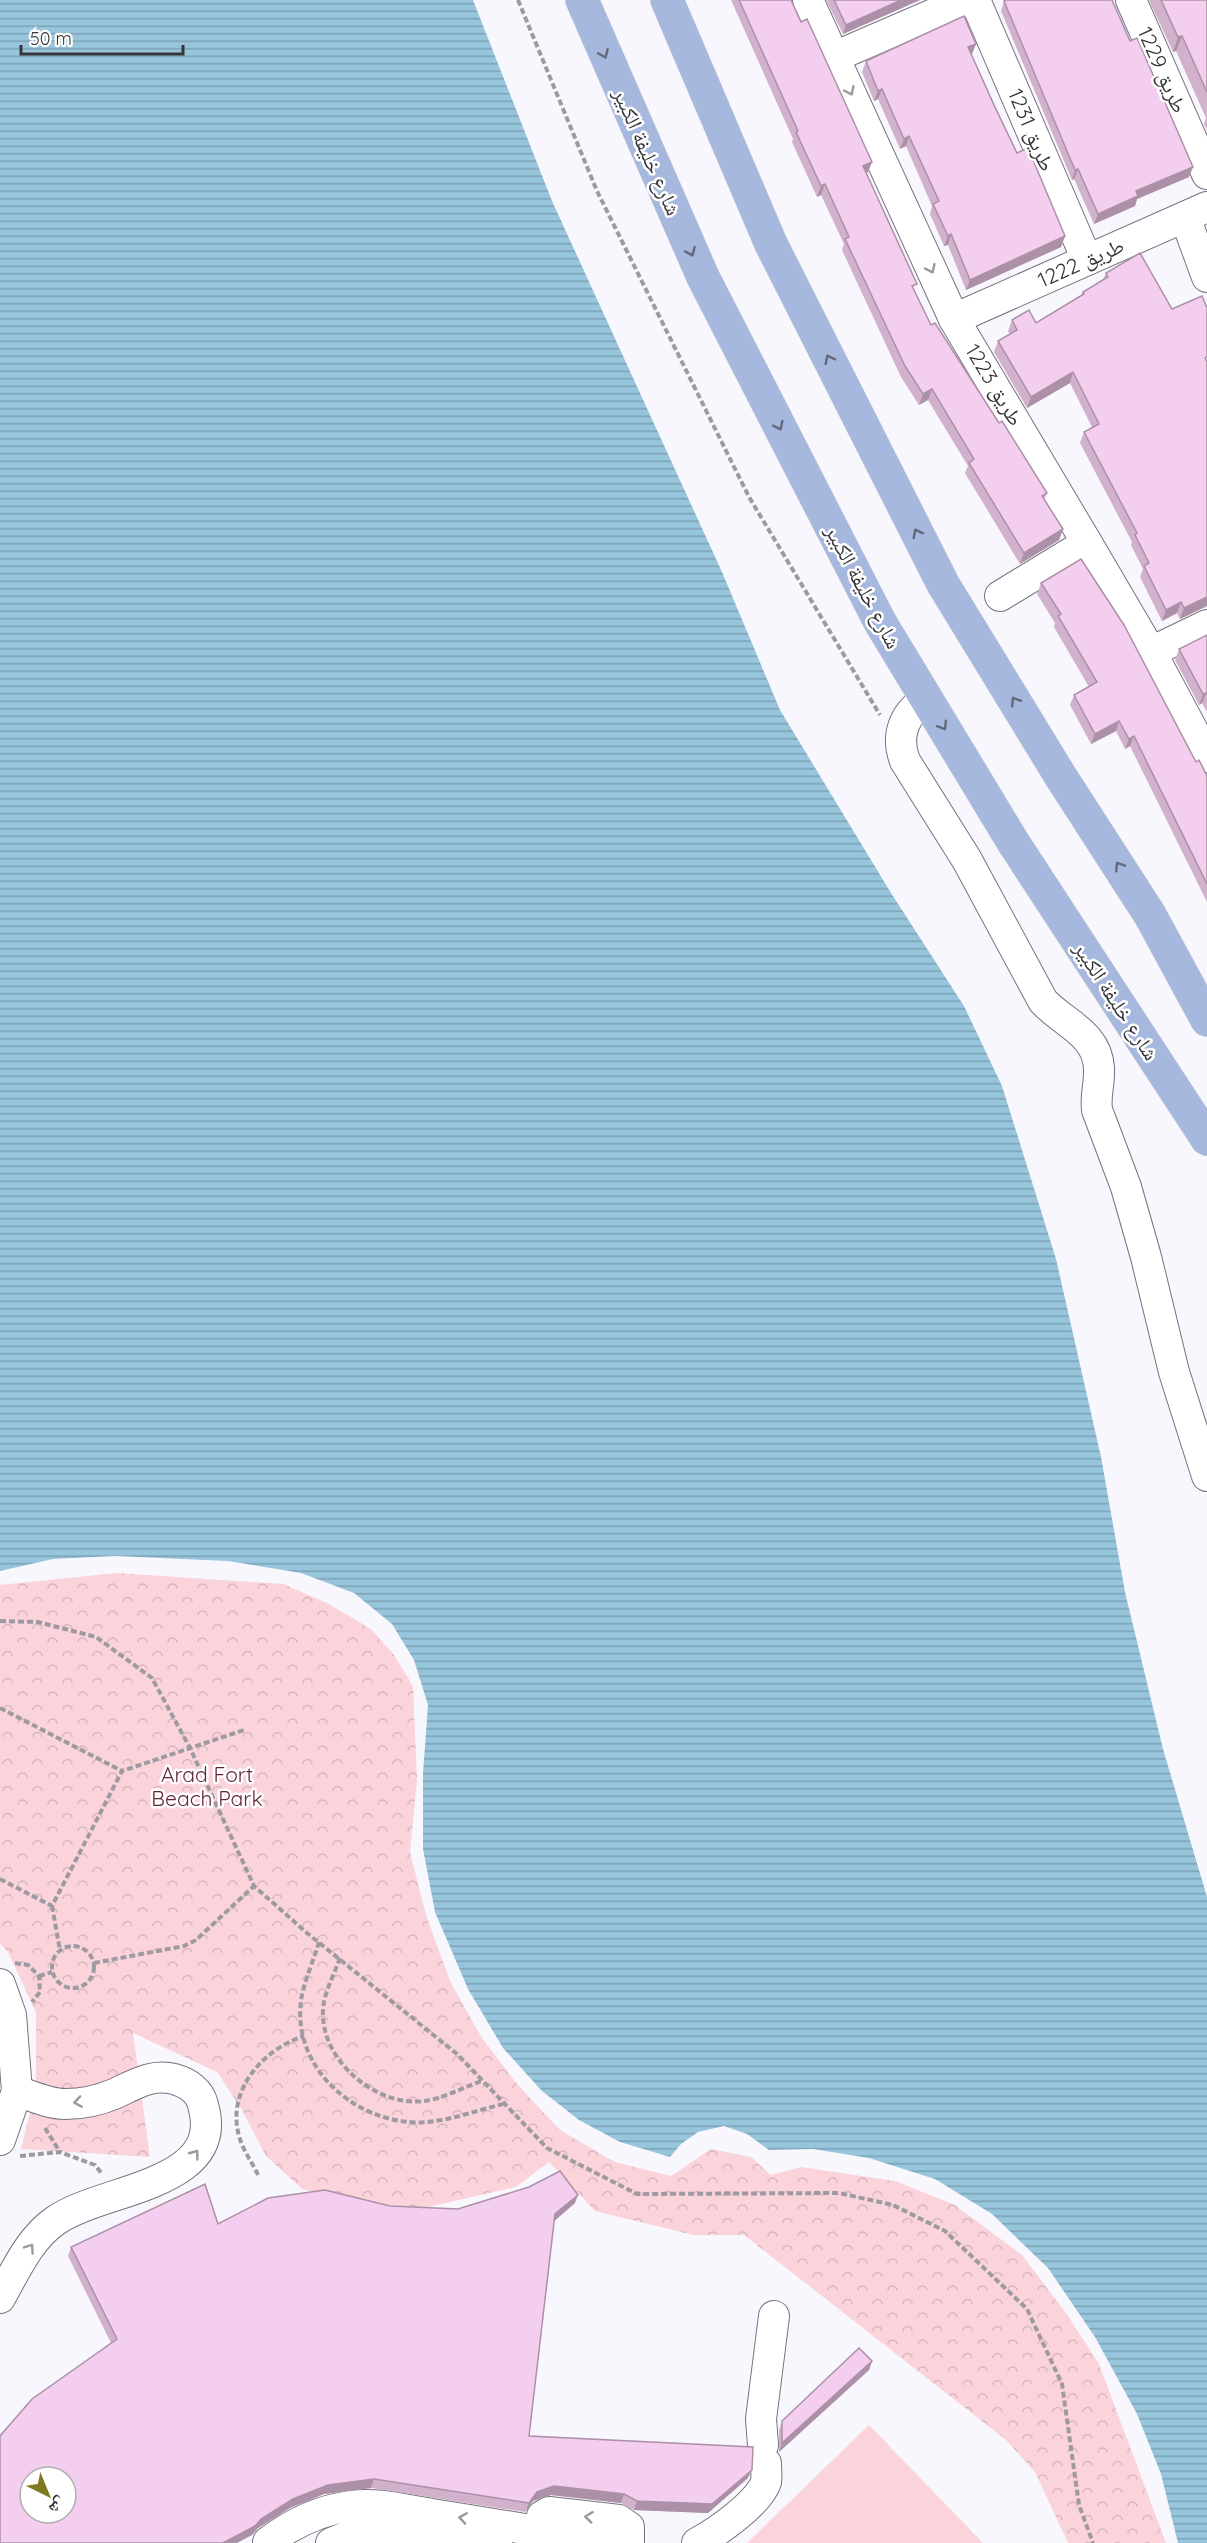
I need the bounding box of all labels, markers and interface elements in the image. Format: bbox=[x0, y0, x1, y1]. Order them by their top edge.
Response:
scale bar bbox=[21, 18, 183, 56]
street label: طريق 1229 bbox=[1132, 22, 1193, 117]
text: 50 m bbox=[30, 27, 72, 50]
one-way arrow bbox=[597, 48, 609, 59]
street label: شارع خليفة الكبير bbox=[607, 83, 688, 220]
one-way arrow bbox=[843, 85, 855, 96]
street label: طريق 1231 bbox=[1002, 85, 1061, 175]
street label: طريق 1222 bbox=[1034, 232, 1128, 293]
one-way arrow bbox=[684, 245, 696, 256]
one-way arrow bbox=[924, 262, 936, 273]
street label: طريق 1223 bbox=[959, 339, 1029, 431]
one-way arrow bbox=[825, 354, 836, 365]
one-way arrow bbox=[772, 419, 783, 430]
street label: شارع خليفة الكبير bbox=[819, 519, 907, 653]
one-way arrow bbox=[913, 528, 924, 539]
one-way arrow bbox=[1010, 697, 1022, 707]
one-way arrow bbox=[935, 720, 947, 730]
one-way arrow bbox=[1114, 862, 1126, 872]
street label: شارع خليفة الكبير bbox=[1067, 935, 1165, 1065]
park label: Arad Fort Beach Park bbox=[151, 1761, 263, 1811]
one-way arrow bbox=[73, 2096, 82, 2108]
one-way arrow bbox=[188, 2150, 199, 2161]
one-way arrow bbox=[23, 2244, 34, 2255]
north arrow bbox=[18, 2465, 78, 2525]
text: ش bbox=[45, 2493, 71, 2519]
one-way arrow bbox=[585, 2511, 594, 2523]
one-way arrow bbox=[458, 2513, 467, 2525]

